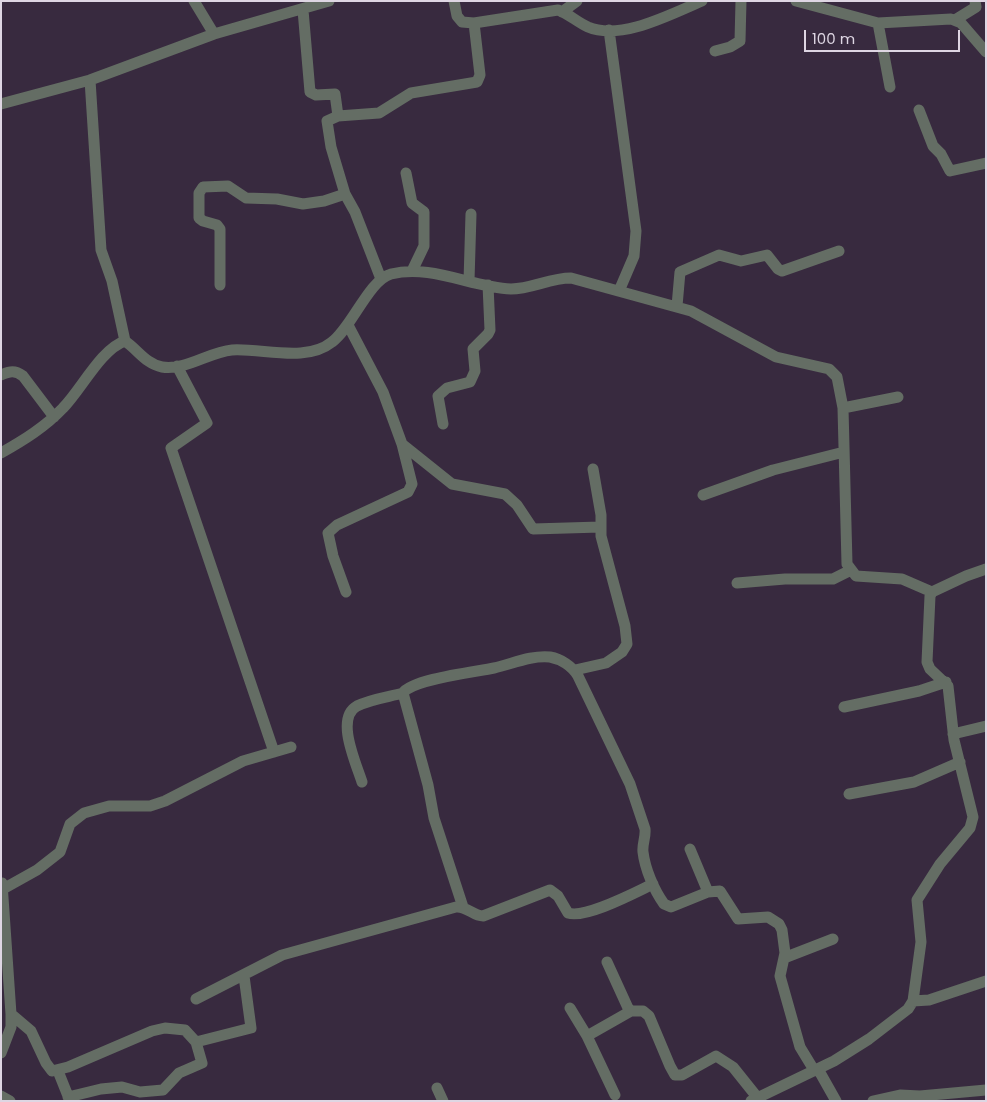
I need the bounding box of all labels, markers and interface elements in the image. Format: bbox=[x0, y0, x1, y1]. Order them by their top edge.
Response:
scale bar bbox=[807, 20, 963, 52]
text: 100 m bbox=[812, 28, 855, 49]

